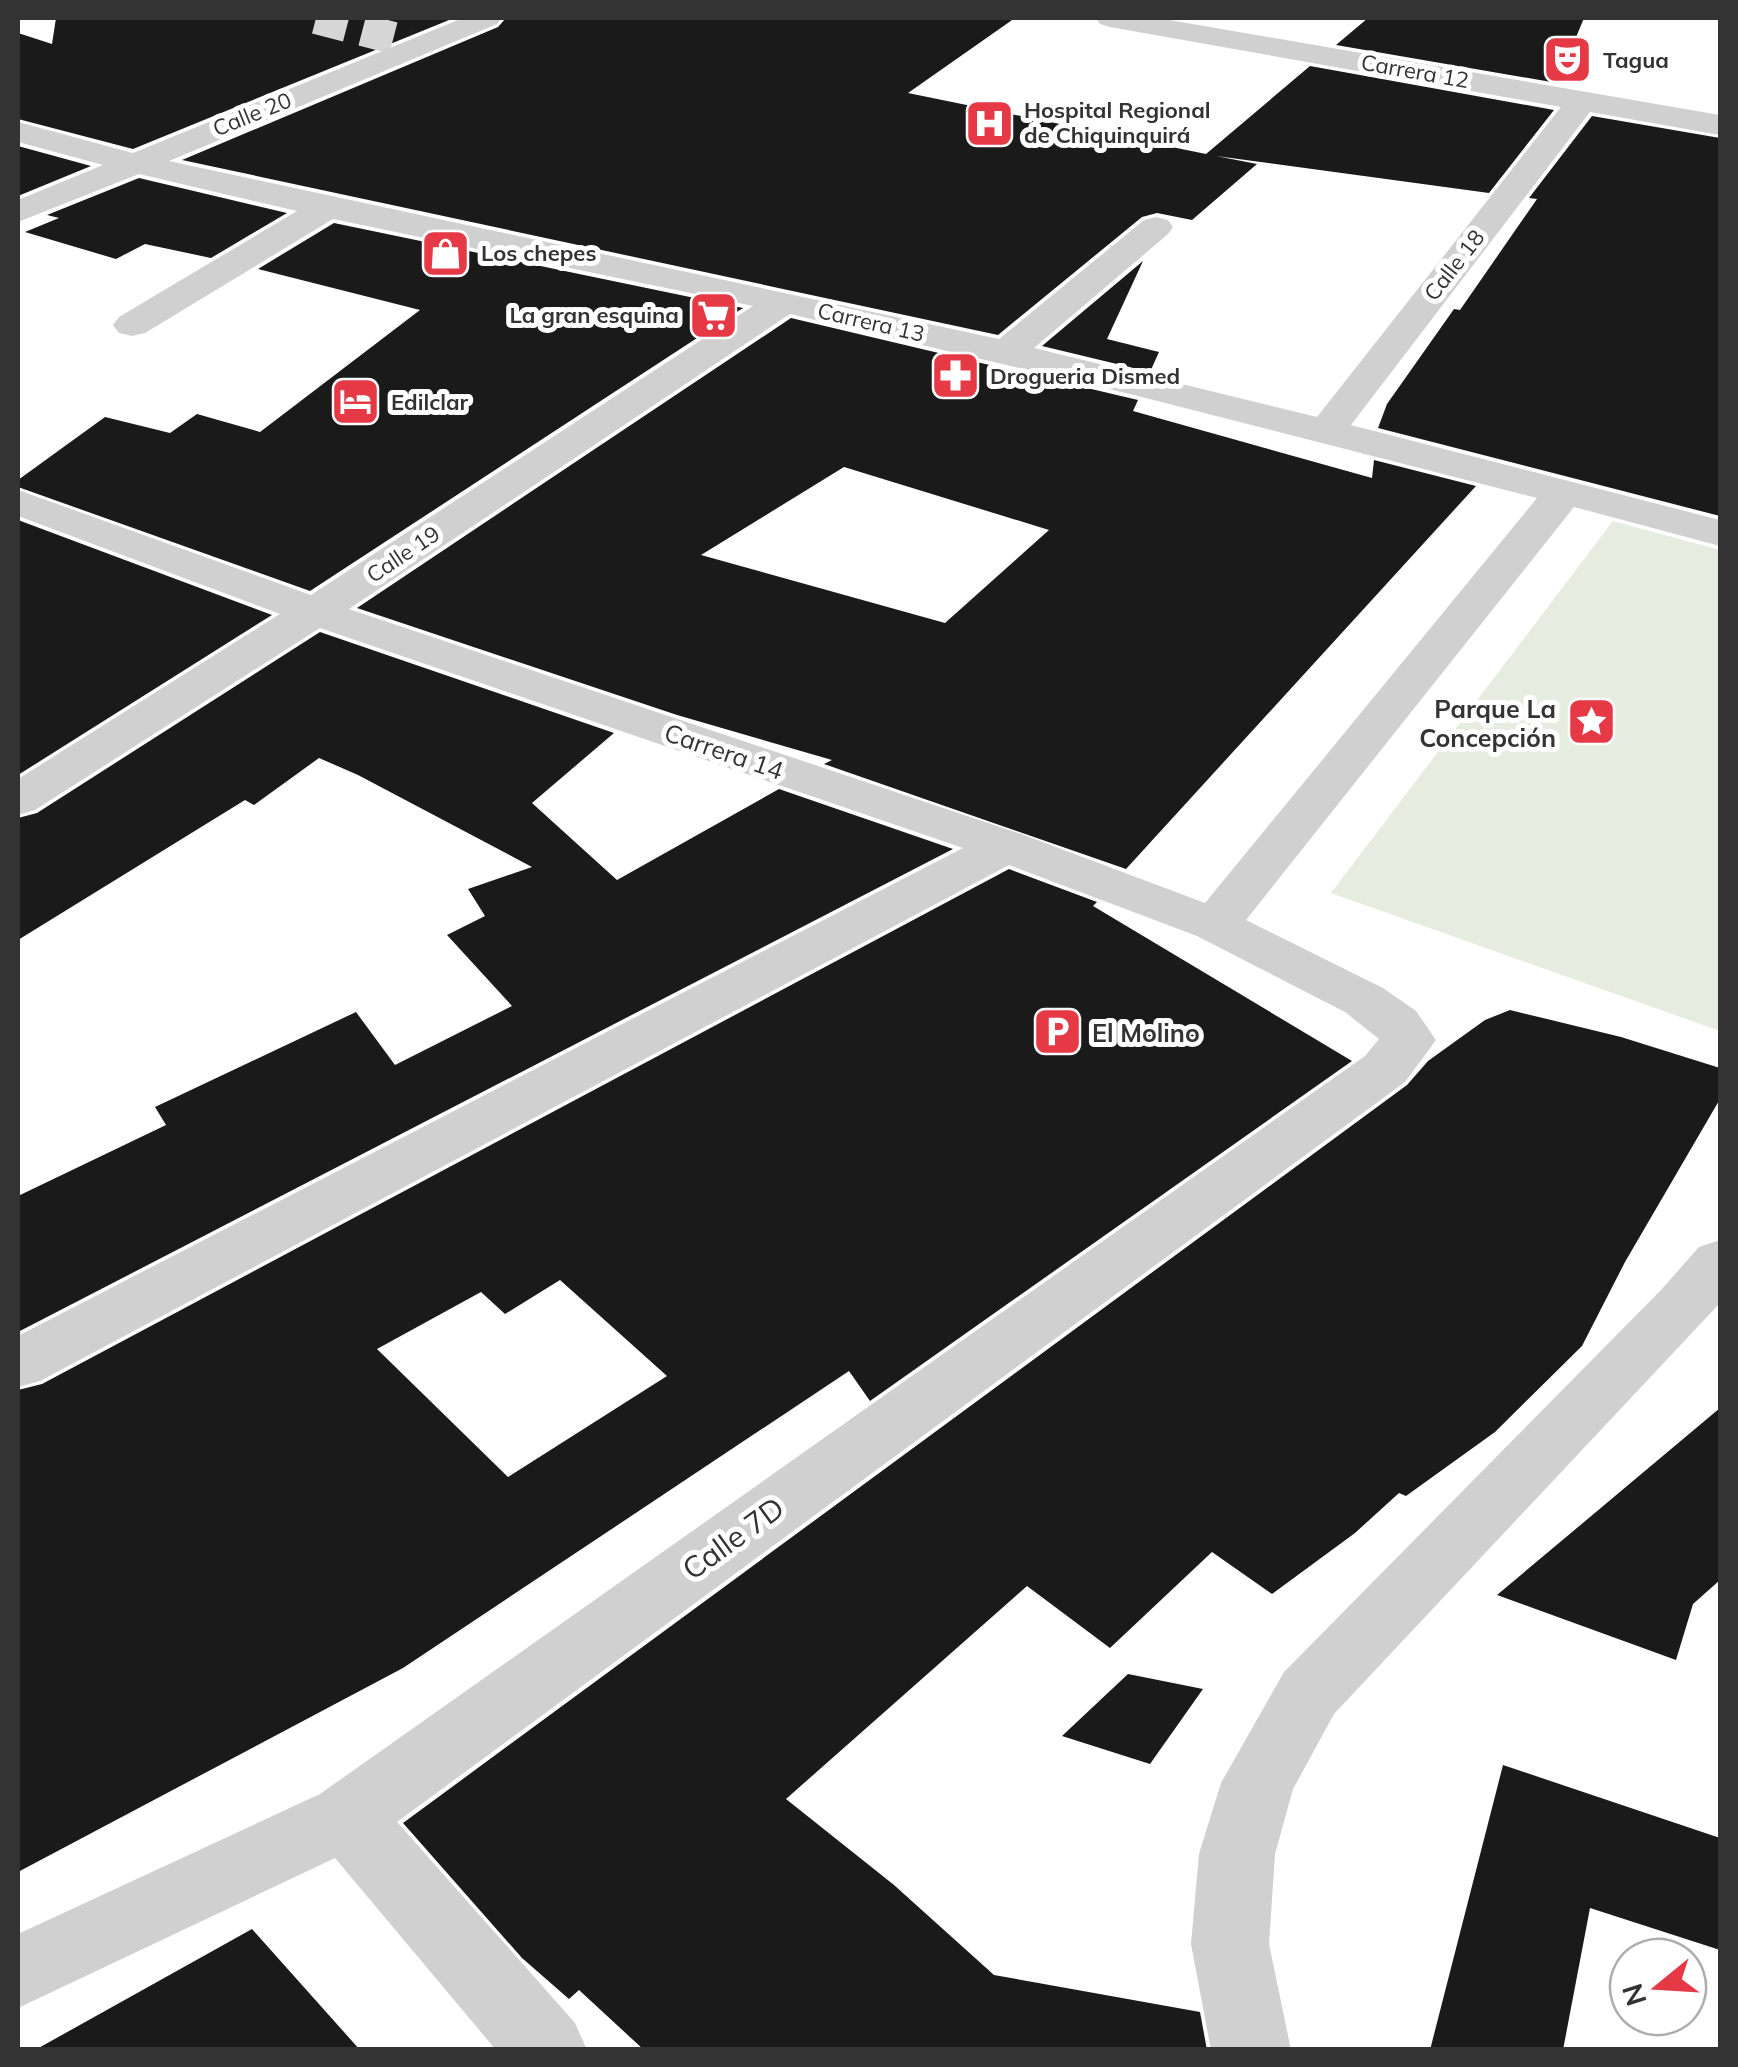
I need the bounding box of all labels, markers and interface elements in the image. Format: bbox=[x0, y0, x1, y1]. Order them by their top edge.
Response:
theatre icon: Tagua bbox=[1542, 34, 1594, 86]
place label: Tagua bbox=[1603, 46, 1669, 74]
street label: Carrera 12 bbox=[1359, 48, 1471, 94]
street label: Calle 20 bbox=[209, 86, 295, 142]
place label: Hospital Regional de Chiquinquirá bbox=[1024, 96, 1211, 149]
hospital icon: Hospital Regional de Chiquinquirá bbox=[963, 97, 1015, 149]
street label: Calle 18 bbox=[1418, 224, 1490, 306]
shop icon: Los chepes bbox=[420, 227, 472, 279]
place label: Los chepes bbox=[481, 239, 596, 267]
supermarket icon: La gran esquina bbox=[688, 289, 740, 341]
street label: Carrera 13 bbox=[815, 296, 927, 348]
place label: La gran esquina bbox=[509, 301, 679, 329]
pharmacy icon: Drogueria Dismed bbox=[929, 350, 981, 402]
place label: Drogueria Dismed bbox=[990, 362, 1180, 390]
hotel icon: Edilclar bbox=[330, 376, 382, 428]
place label: Edilclar bbox=[391, 388, 469, 416]
street label: Calle 19 bbox=[361, 519, 445, 589]
place label: Parque La Concepción bbox=[1419, 693, 1556, 753]
place icon: Parque La Concepción bbox=[1565, 696, 1617, 748]
street label: Carrera 14 bbox=[660, 716, 788, 786]
parking icon: El Molino bbox=[1031, 1006, 1083, 1058]
place label: El Molino bbox=[1092, 1017, 1200, 1048]
street label: Calle 7D bbox=[675, 1488, 791, 1588]
north arrow bbox=[1608, 1937, 1708, 2037]
text: N bbox=[1614, 1979, 1654, 2010]

